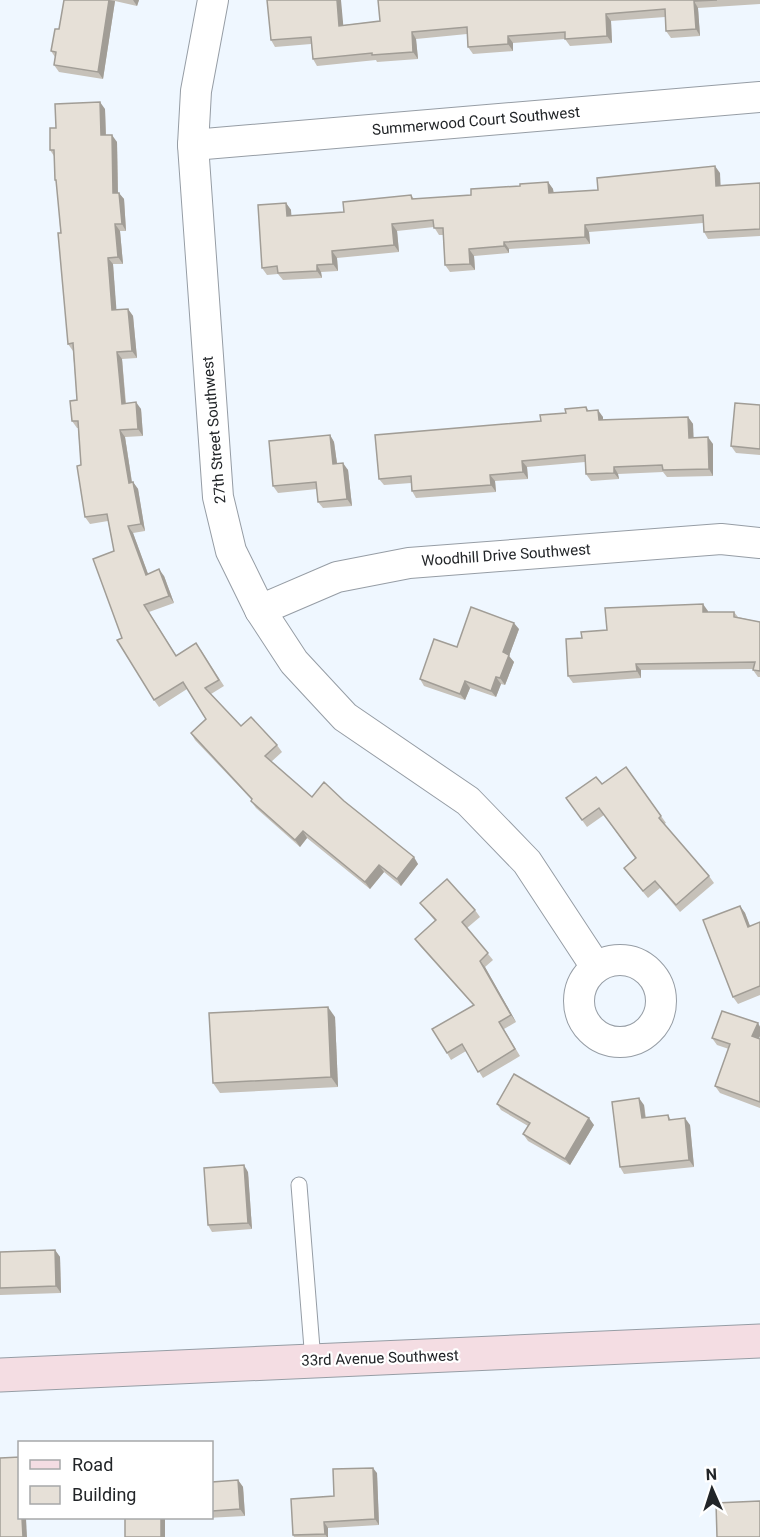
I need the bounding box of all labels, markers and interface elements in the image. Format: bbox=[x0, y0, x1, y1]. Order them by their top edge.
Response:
street label: Summerwood Court Southwest bbox=[371, 103, 581, 139]
street label: 27th Street Southwest bbox=[199, 356, 229, 504]
street label: Woodhill Drive Southwest bbox=[421, 540, 591, 570]
street label: 33rd Avenue Southwest bbox=[301, 1346, 459, 1370]
legend bbox=[18, 1441, 213, 1519]
text: Road bbox=[72, 1454, 113, 1475]
north arrow bbox=[682, 1459, 742, 1519]
text: N bbox=[705, 1465, 717, 1484]
text: Building bbox=[72, 1484, 136, 1505]

